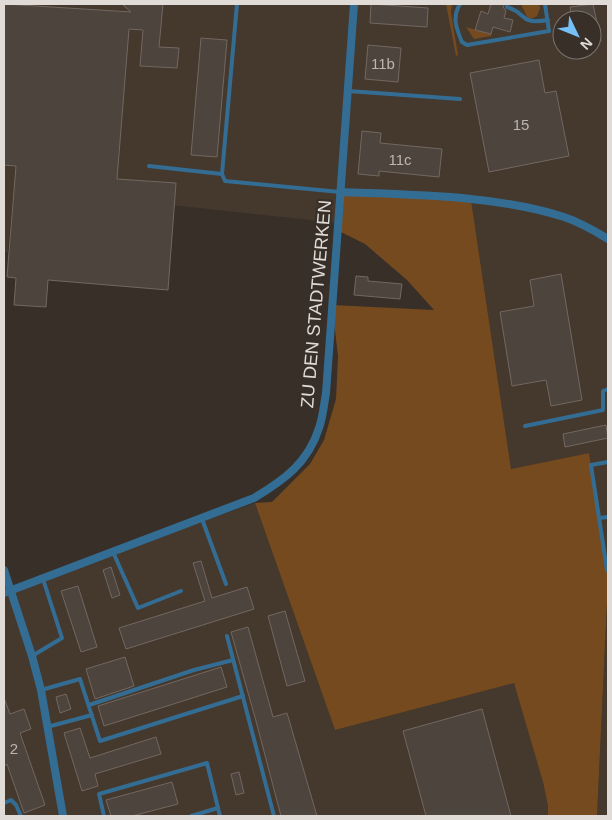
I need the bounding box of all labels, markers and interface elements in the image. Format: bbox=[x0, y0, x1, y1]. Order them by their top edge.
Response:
north arrow bbox=[552, 10, 602, 60]
text: N bbox=[577, 35, 596, 53]
house number: 11b bbox=[371, 55, 395, 72]
house number: 15 bbox=[513, 116, 529, 133]
house number: 11c bbox=[388, 151, 412, 168]
street label: ZU DEN STADTWERKEN bbox=[297, 199, 335, 409]
house number: 2 bbox=[10, 740, 18, 757]

